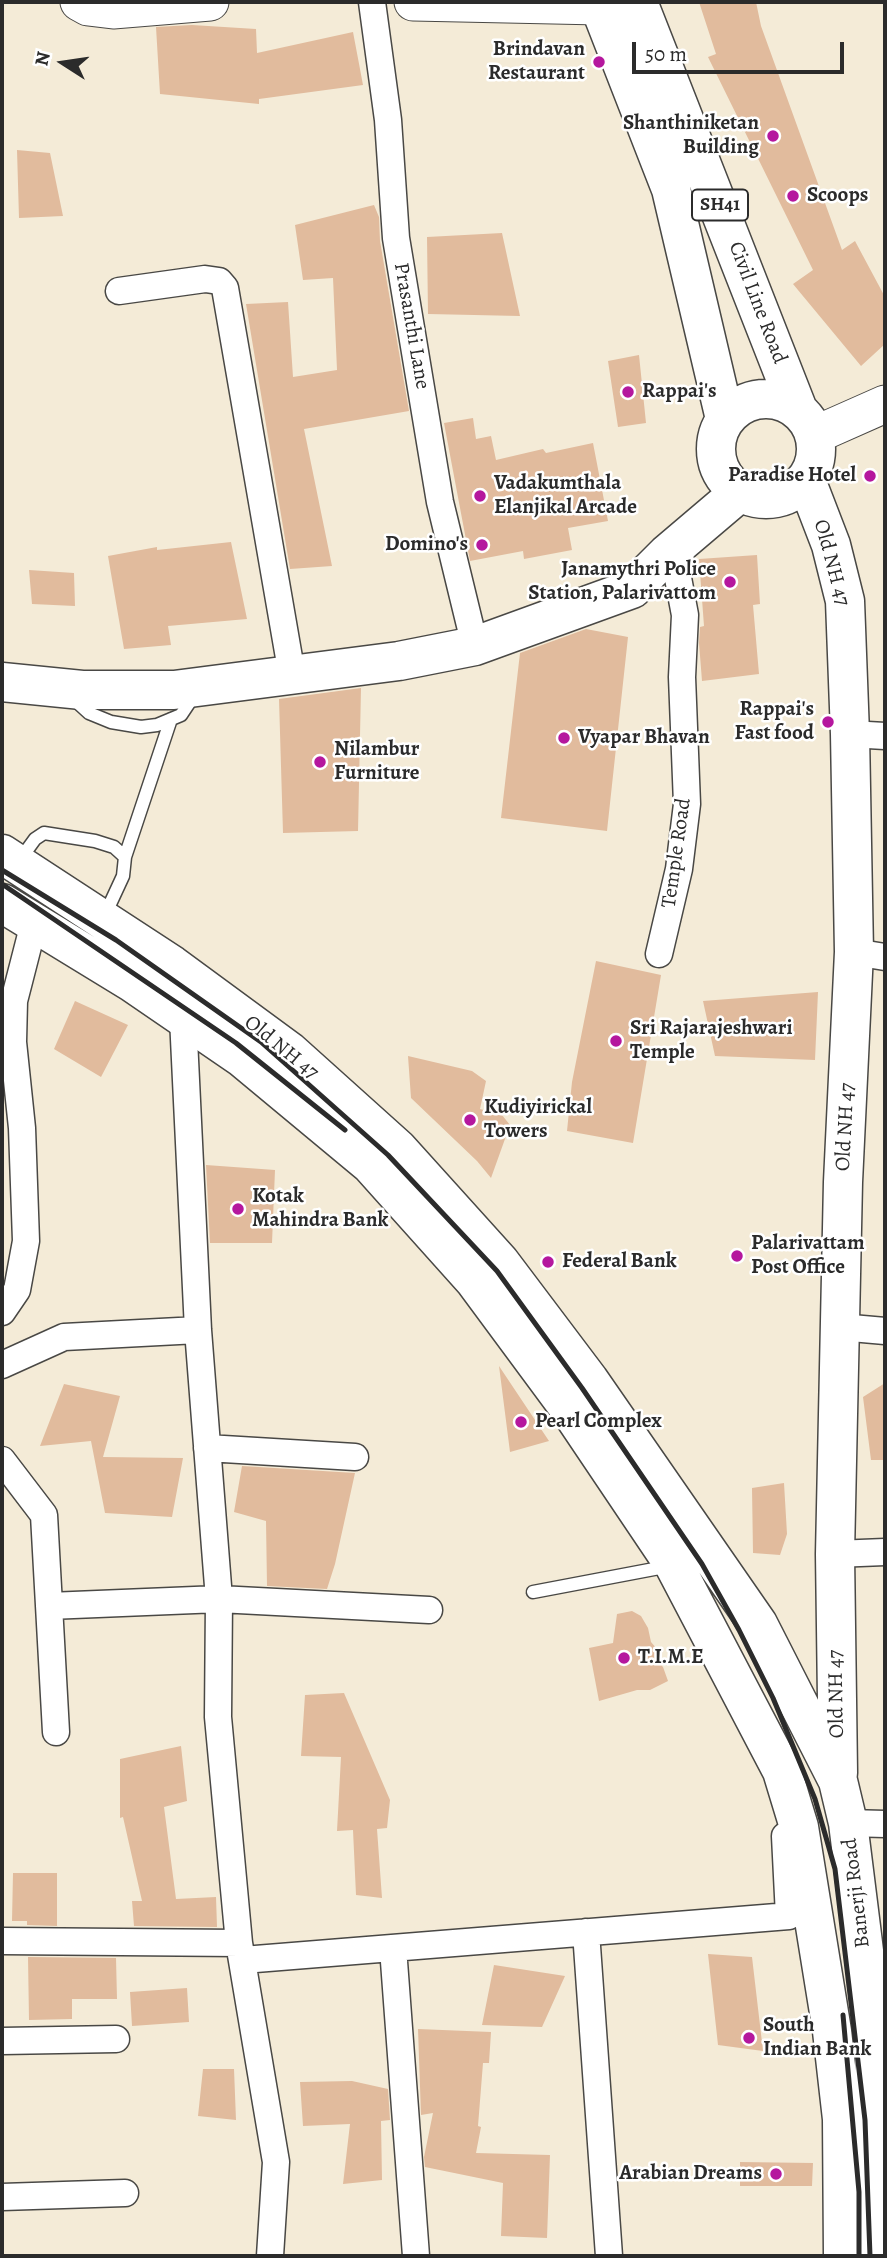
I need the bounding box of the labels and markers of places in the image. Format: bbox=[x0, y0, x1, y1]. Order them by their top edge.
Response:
place label: Brindavan Restaurant bbox=[488, 37, 585, 87]
marker: Brindavan Restaurant bbox=[591, 54, 607, 70]
place label: Shanthiniketan Building bbox=[623, 111, 759, 161]
marker: Shanthiniketan Building bbox=[765, 128, 781, 144]
place label: Scoops bbox=[807, 183, 868, 209]
marker: Scoops bbox=[785, 188, 801, 204]
place label: Rappai's bbox=[642, 379, 716, 405]
marker: Rappai's bbox=[620, 384, 636, 400]
place label: Paradise Hotel bbox=[728, 463, 856, 489]
marker: Paradise Hotel bbox=[862, 468, 878, 484]
place label: Vadakumthala Elanjikal Arcade bbox=[494, 471, 637, 521]
marker: Vadakumthala Elanjikal Arcade bbox=[472, 488, 488, 504]
place label: Domino's bbox=[385, 532, 468, 558]
marker: Domino's bbox=[474, 537, 490, 553]
place label: Janamythri Police Station, Palarivattom bbox=[528, 557, 716, 607]
marker: Janamythri Police Station, Palarivattom bbox=[722, 574, 738, 590]
place label: Rappai's Fast food bbox=[734, 697, 814, 747]
marker: Rappai's Fast food bbox=[820, 714, 836, 730]
place label: Vyapar Bhavan bbox=[578, 725, 710, 751]
marker: Vyapar Bhavan bbox=[556, 730, 572, 746]
place label: Nilambur Furniture bbox=[334, 737, 420, 787]
marker: Nilambur Furniture bbox=[312, 754, 328, 770]
place label: Sri Rajarajeshwari Temple bbox=[630, 1016, 793, 1066]
marker: Sri Rajarajeshwari Temple bbox=[608, 1033, 624, 1049]
place label: Kudiyirickal Towers bbox=[484, 1095, 592, 1145]
marker: Kudiyirickal Towers bbox=[462, 1112, 478, 1128]
place label: Kotak Mahindra Bank bbox=[252, 1184, 388, 1234]
marker: Kotak Mahindra Bank bbox=[230, 1201, 246, 1217]
place label: Palarivattam Post Office bbox=[751, 1231, 865, 1281]
marker: Palarivattam Post Office bbox=[729, 1248, 745, 1264]
place label: Federal Bank bbox=[562, 1249, 677, 1275]
marker: Federal Bank bbox=[540, 1254, 556, 1270]
place label: Pearl Complex bbox=[535, 1409, 662, 1435]
marker: Pearl Complex bbox=[513, 1414, 529, 1430]
place label: T.I.M.E bbox=[638, 1645, 703, 1671]
marker: T.I.M.E bbox=[616, 1650, 632, 1666]
place label: South Indian Bank bbox=[763, 2013, 871, 2063]
marker: South Indian Bank bbox=[741, 2030, 757, 2046]
place label: Arabian Dreams bbox=[619, 2161, 762, 2187]
marker: Arabian Dreams bbox=[768, 2166, 784, 2182]

